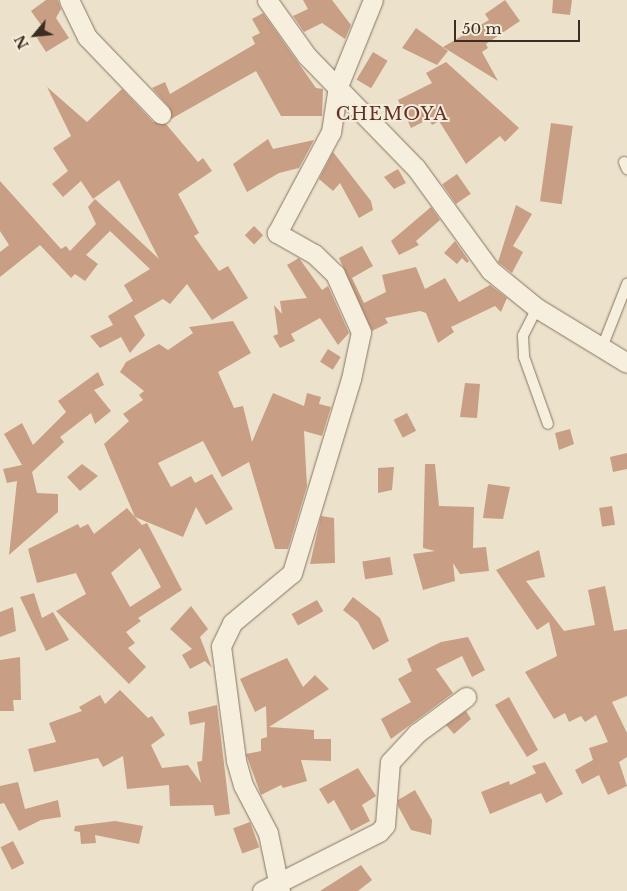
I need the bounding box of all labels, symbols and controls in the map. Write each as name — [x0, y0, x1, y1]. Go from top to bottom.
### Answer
north arrow — [10, 10, 60, 60]
scale bar — [457, 10, 583, 42]
text: 50 m — [462, 19, 502, 38]
text: N — [11, 32, 33, 52]
district label: CHEMOYA — [335, 103, 449, 125]

